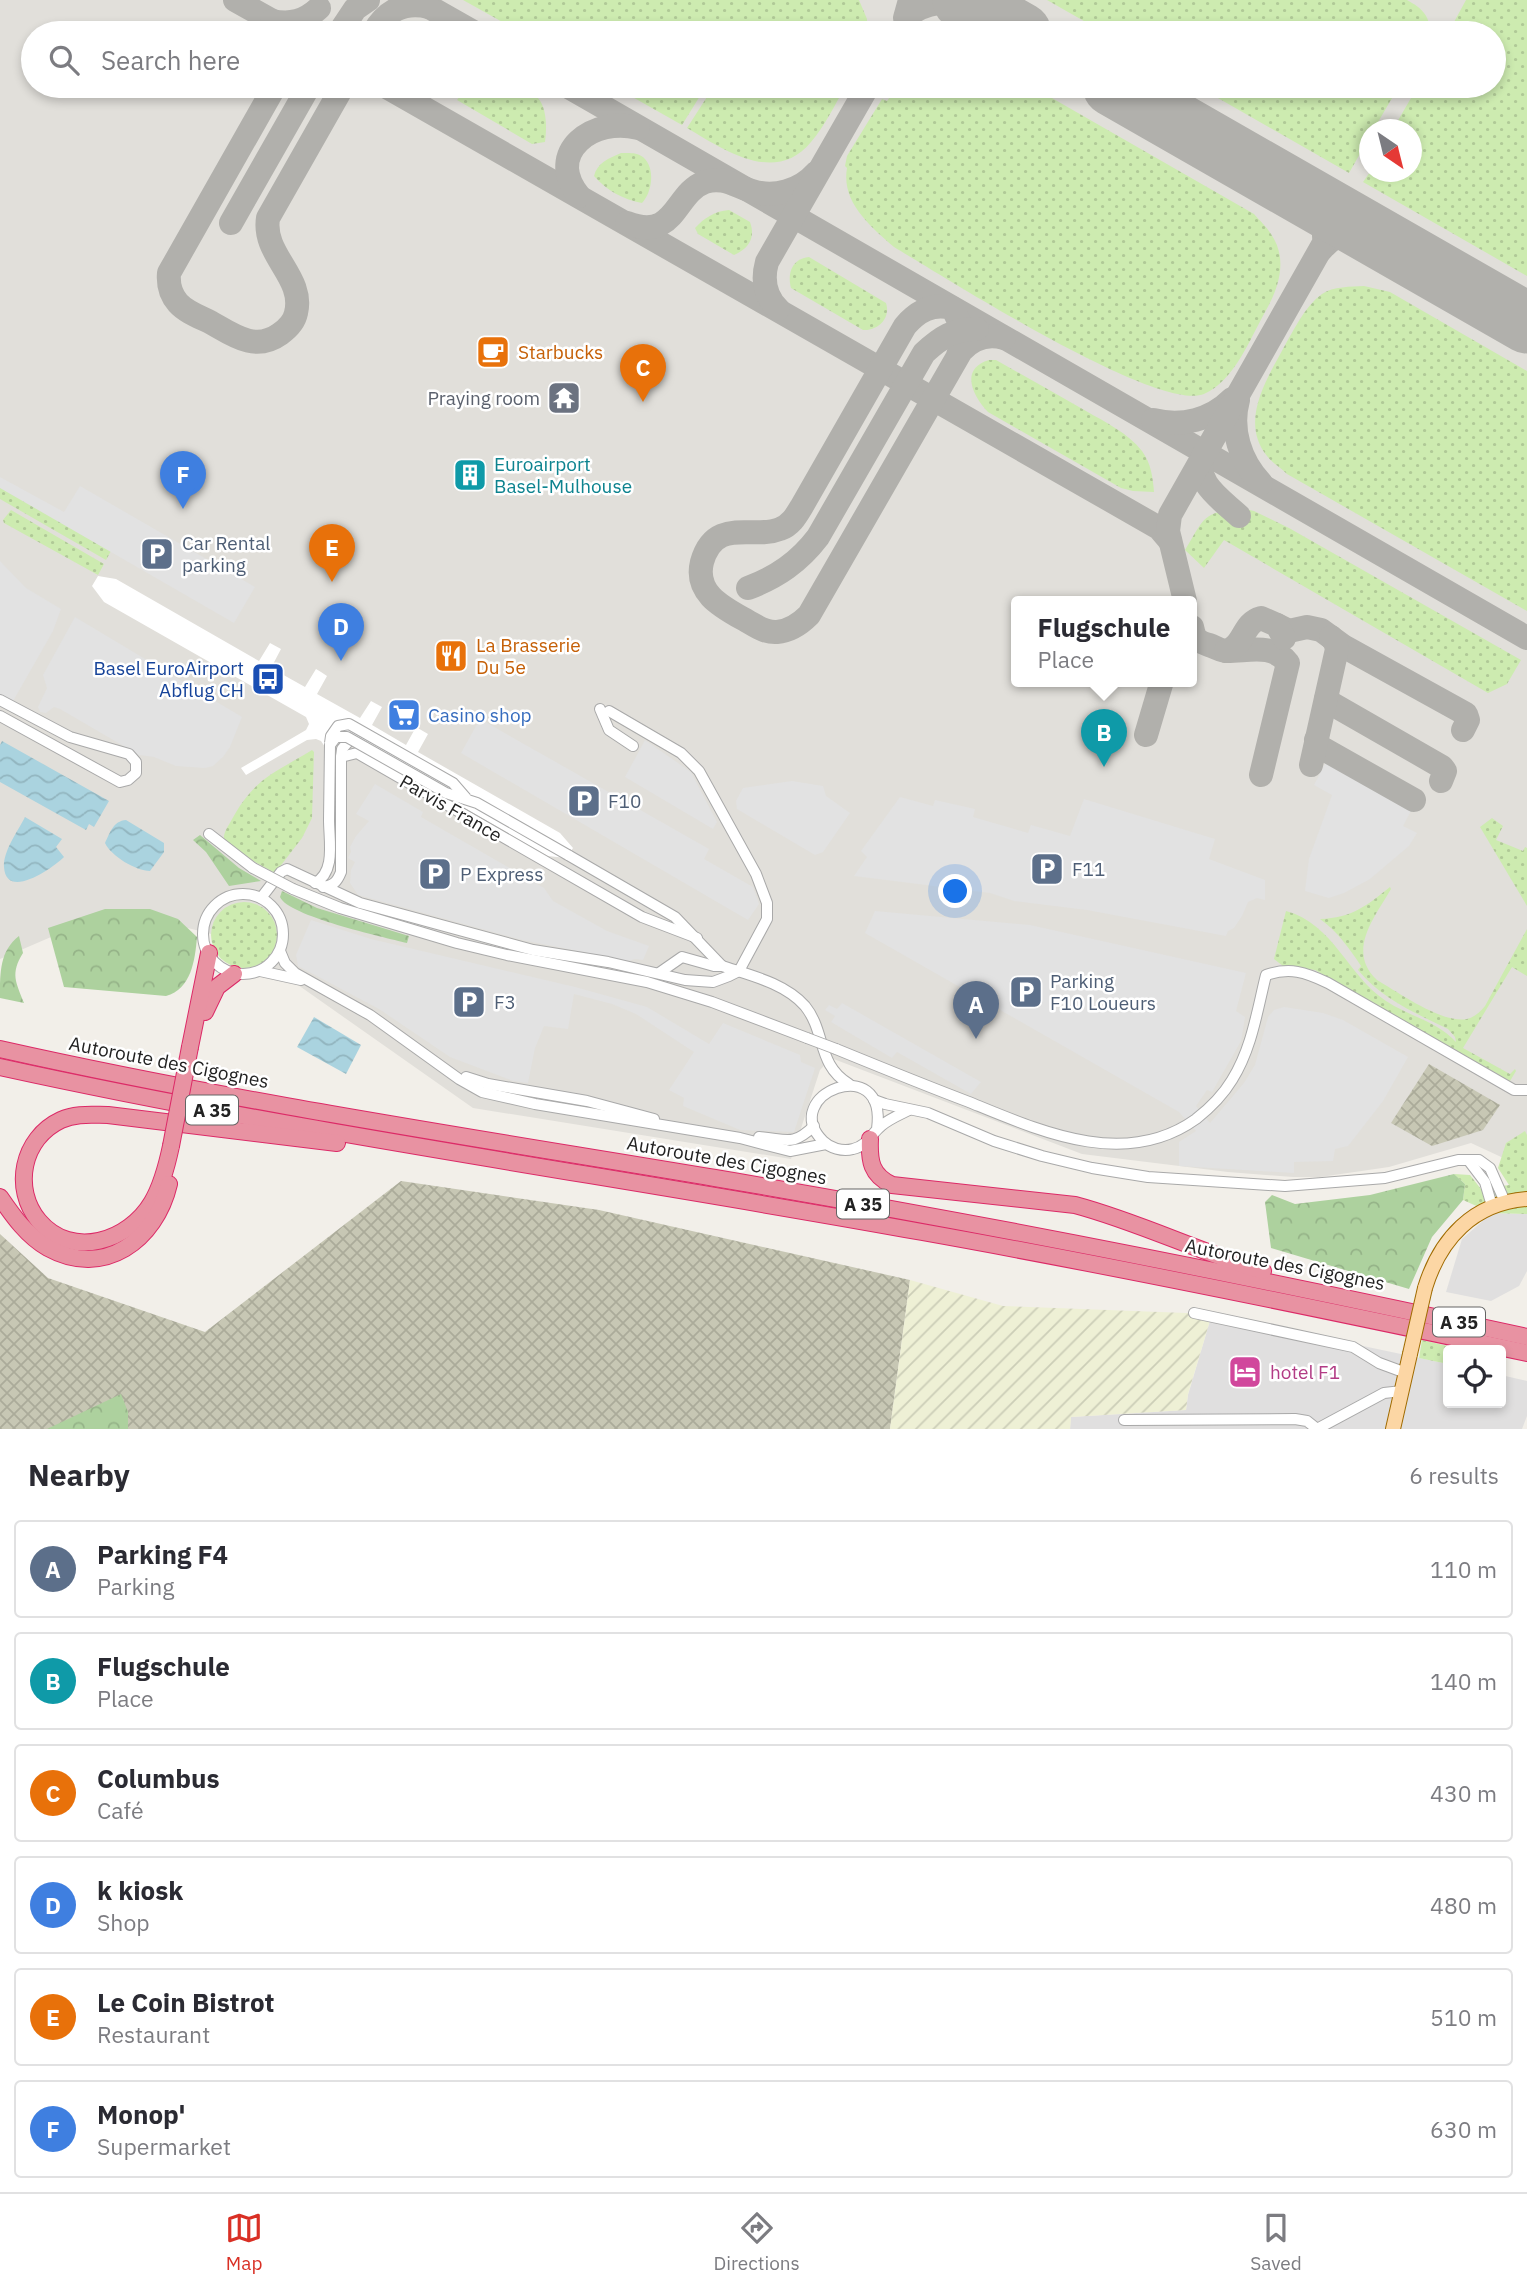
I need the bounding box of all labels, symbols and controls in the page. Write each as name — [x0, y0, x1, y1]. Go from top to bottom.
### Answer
search box — [21, 21, 1506, 98]
icon: search — [45, 41, 83, 79]
text: Search here — [101, 43, 240, 77]
north arrow — [1359, 119, 1422, 182]
cafe icon: Starbucks — [474, 333, 512, 371]
place label: Starbucks — [518, 340, 603, 364]
pin: C — [620, 344, 666, 402]
temple icon: Praying room — [545, 379, 583, 417]
place label: Praying room — [427, 386, 540, 410]
pin: F — [160, 451, 206, 509]
place label: Euroairport Basel-Mulhouse — [494, 452, 632, 498]
building icon: Euroairport Basel-Mulhouse — [451, 456, 489, 494]
pin: E — [309, 524, 355, 582]
place label: Car Rental parking — [182, 531, 270, 577]
parking icon: Car Rental parking — [138, 535, 176, 573]
popup — [1011, 596, 1197, 687]
pin: D — [318, 603, 364, 661]
text: Flugschule — [1038, 610, 1170, 644]
place label: La Brasserie Du 5e — [476, 633, 581, 679]
restaurant icon: La Brasserie Du 5e — [432, 637, 470, 675]
text: Place — [1038, 644, 1094, 674]
place label: Basel EuroAirport Abflug CH — [93, 656, 244, 702]
bus stop icon: Basel EuroAirport Abflug CH — [249, 660, 287, 698]
supermarket icon: Casino shop — [385, 696, 423, 734]
place label: Casino shop — [428, 703, 532, 727]
pin: B — [1081, 709, 1127, 767]
street label: Parvis France — [395, 769, 507, 847]
parking icon: F10 — [565, 782, 603, 820]
place label: F10 — [608, 789, 641, 813]
parking icon: F11 — [1028, 850, 1066, 888]
parking icon: P Express — [416, 855, 454, 893]
place label: F11 — [1072, 857, 1105, 881]
place label: P Express — [460, 862, 543, 886]
your location — [938, 874, 972, 908]
place label: Parking F10 Loueurs — [1050, 969, 1156, 1015]
parking icon: Parking F10 Loueurs — [1007, 973, 1045, 1011]
pin: A — [953, 981, 999, 1039]
parking icon: F3 — [450, 983, 488, 1021]
place label: F3 — [494, 990, 516, 1014]
street label: Autoroute des Cigognes — [67, 1031, 271, 1093]
road number: A 35 — [186, 1096, 238, 1125]
street label: Autoroute des Cigognes — [625, 1131, 829, 1189]
road number: A 35 — [837, 1190, 889, 1218]
street label: Autoroute des Cigognes — [1183, 1233, 1387, 1295]
road number: A 35 — [1433, 1308, 1485, 1336]
map controls — [1443, 1345, 1506, 1408]
button: locate — [1443, 1345, 1506, 1408]
hotel icon: hotel F1 — [1226, 1353, 1264, 1391]
place label: hotel F1 — [1270, 1360, 1340, 1384]
text: Nearby — [28, 1455, 130, 1494]
text: 6 results — [1409, 1460, 1499, 1490]
text: Parking F4 — [97, 1537, 228, 1571]
text: A — [45, 1554, 61, 1584]
text: 110 m — [1430, 1554, 1497, 1584]
text: Parking — [97, 1571, 175, 1601]
text: Flugschule — [97, 1649, 230, 1683]
text: B — [45, 1666, 61, 1696]
text: 140 m — [1430, 1666, 1497, 1696]
text: Place — [97, 1683, 154, 1713]
text: Columbus — [97, 1761, 220, 1795]
text: C — [46, 1778, 60, 1808]
text: 430 m — [1430, 1778, 1497, 1808]
text: Café — [97, 1795, 144, 1825]
text: k kiosk — [97, 1873, 183, 1907]
text: D — [45, 1890, 61, 1920]
text: 480 m — [1430, 1890, 1497, 1920]
text: Shop — [97, 1907, 150, 1937]
text: Le Coin Bistrot — [97, 1985, 274, 2019]
text: E — [46, 2002, 60, 2032]
text: 510 m — [1430, 2002, 1497, 2032]
text: Restaurant — [97, 2019, 210, 2049]
text: Monop' — [97, 2097, 185, 2131]
text: F — [46, 2114, 60, 2144]
text: 630 m — [1430, 2114, 1497, 2144]
text: Supermarket — [97, 2131, 231, 2161]
tab: Map — [225, 2209, 263, 2275]
tab: Directions — [713, 2209, 800, 2275]
tab: Saved — [1250, 2209, 1302, 2275]

